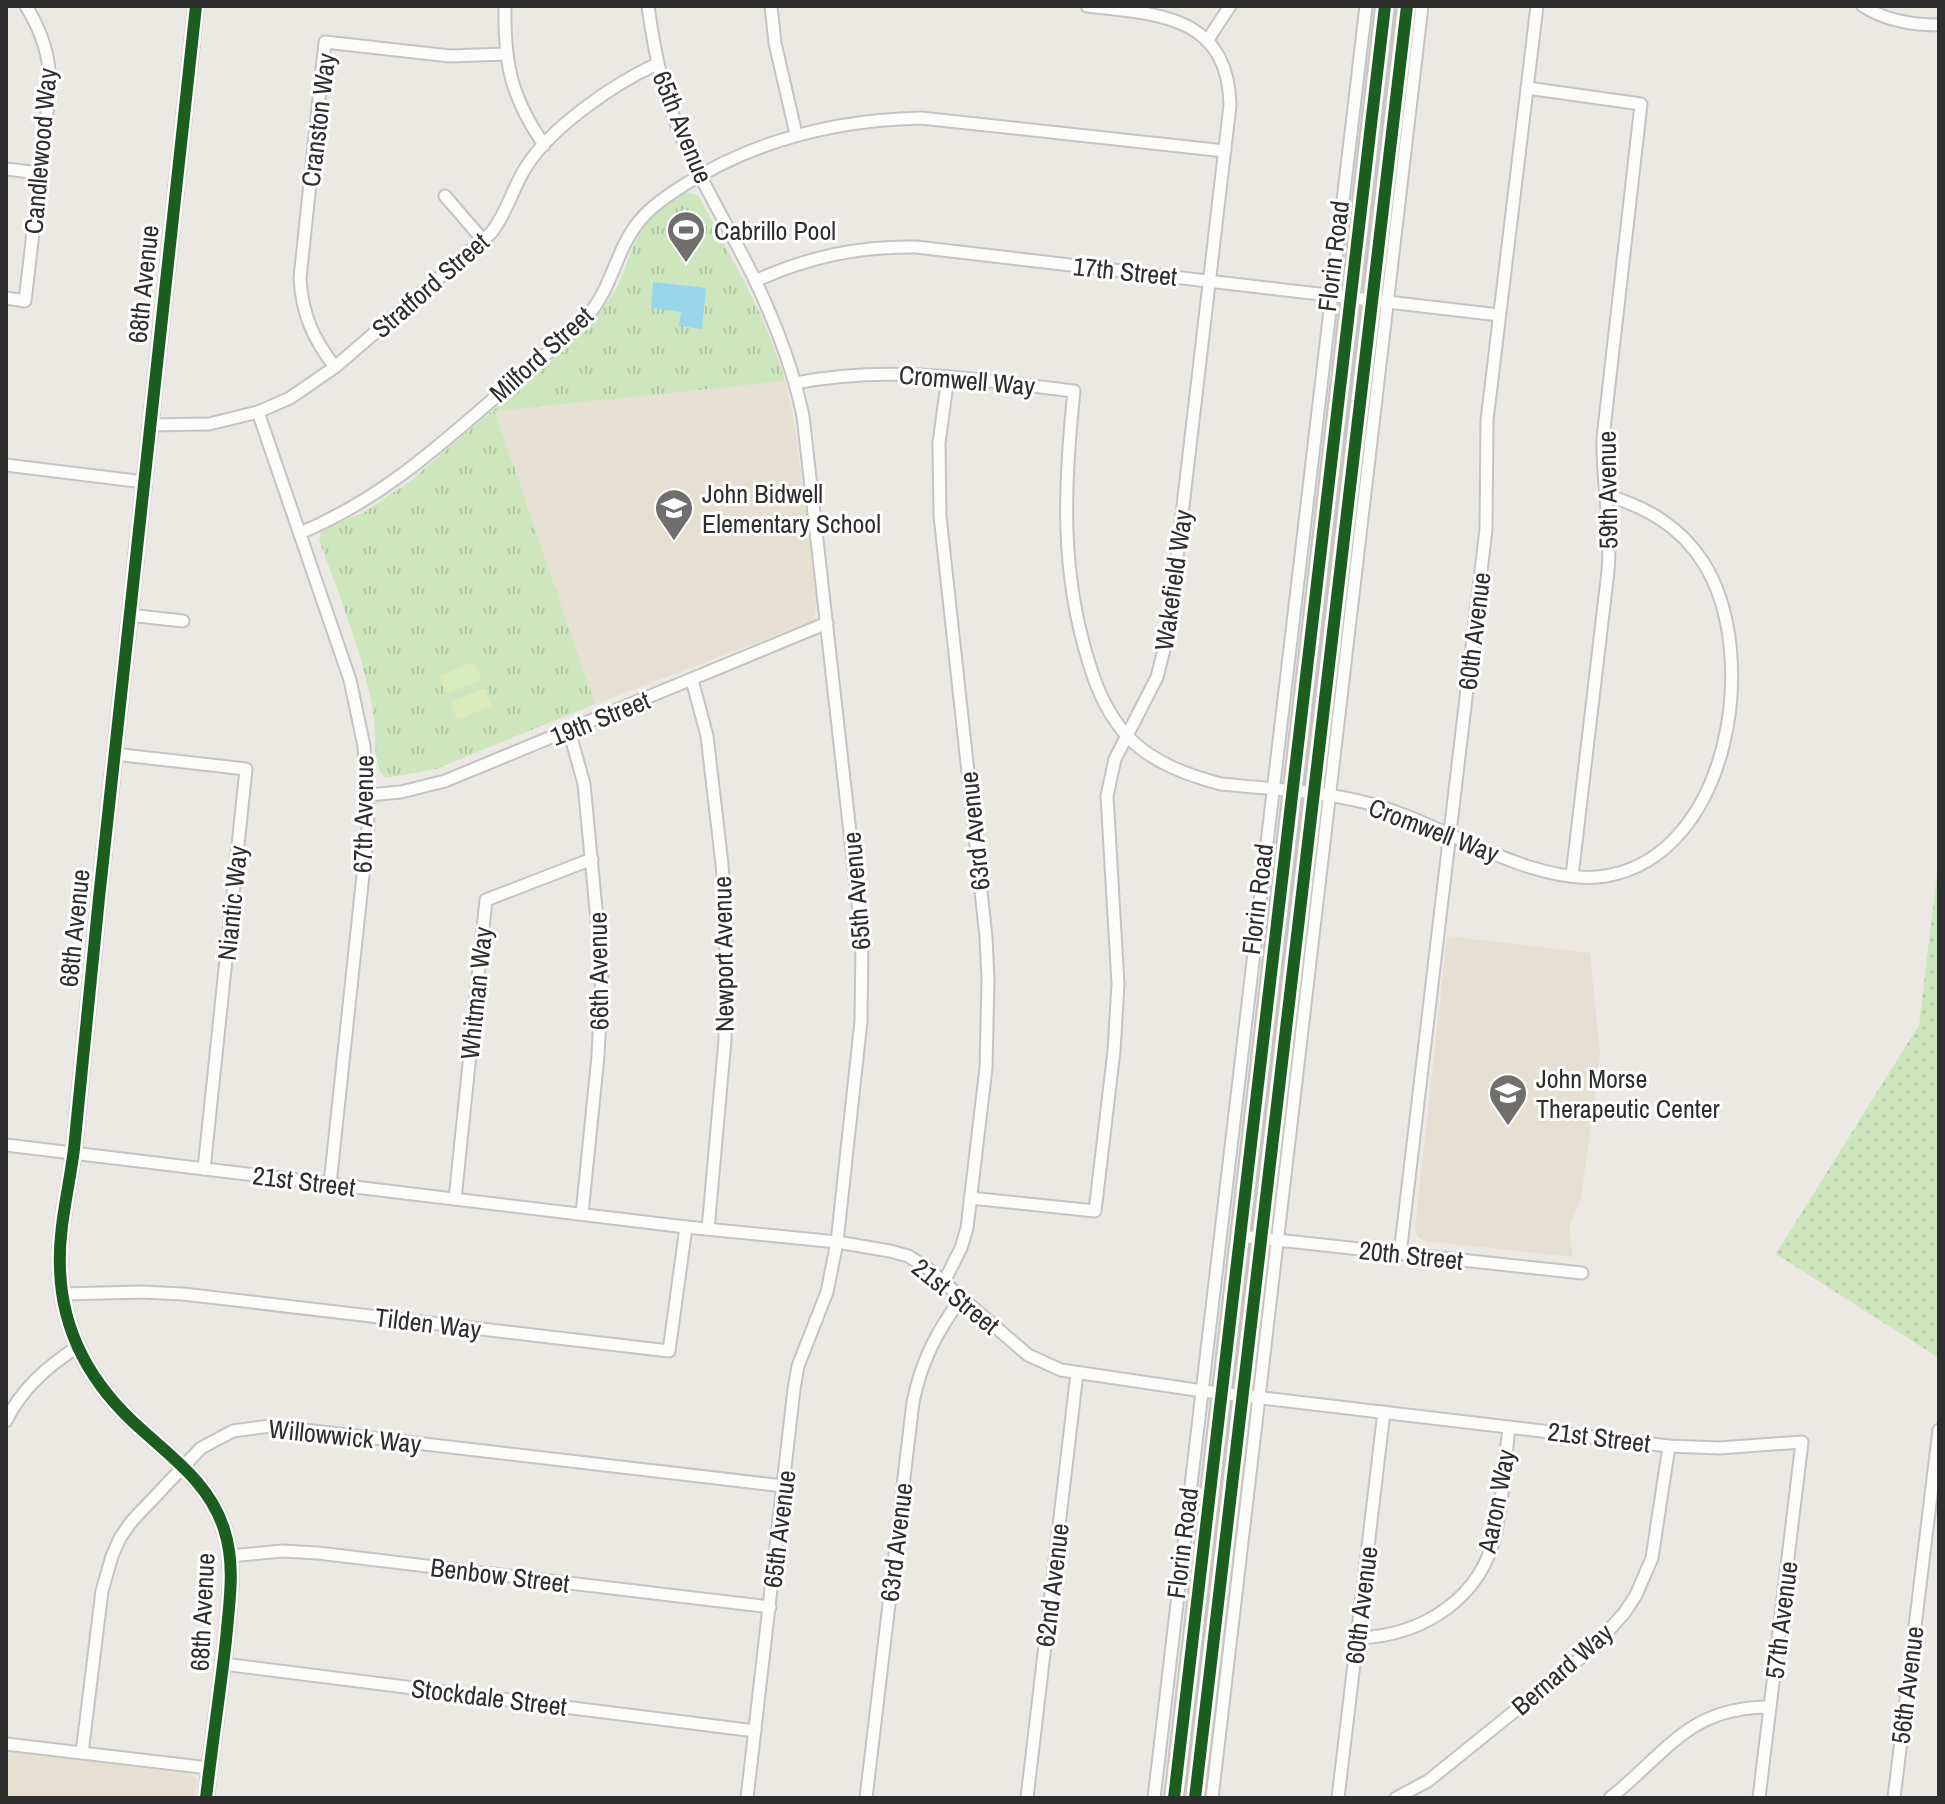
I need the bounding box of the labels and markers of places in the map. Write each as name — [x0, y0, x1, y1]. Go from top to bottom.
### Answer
sports icon: Cabrillo Pool — [665, 209, 707, 264]
place label: Cabrillo Pool — [714, 213, 836, 248]
place label: John Bidwell Elementary School — [702, 476, 881, 541]
school or university icon: John Bidwell Elementary School — [653, 487, 695, 542]
place label: John Morse Therapeutic Center — [1536, 1061, 1720, 1126]
school or university icon: John Morse Therapeutic Center — [1487, 1072, 1529, 1127]

